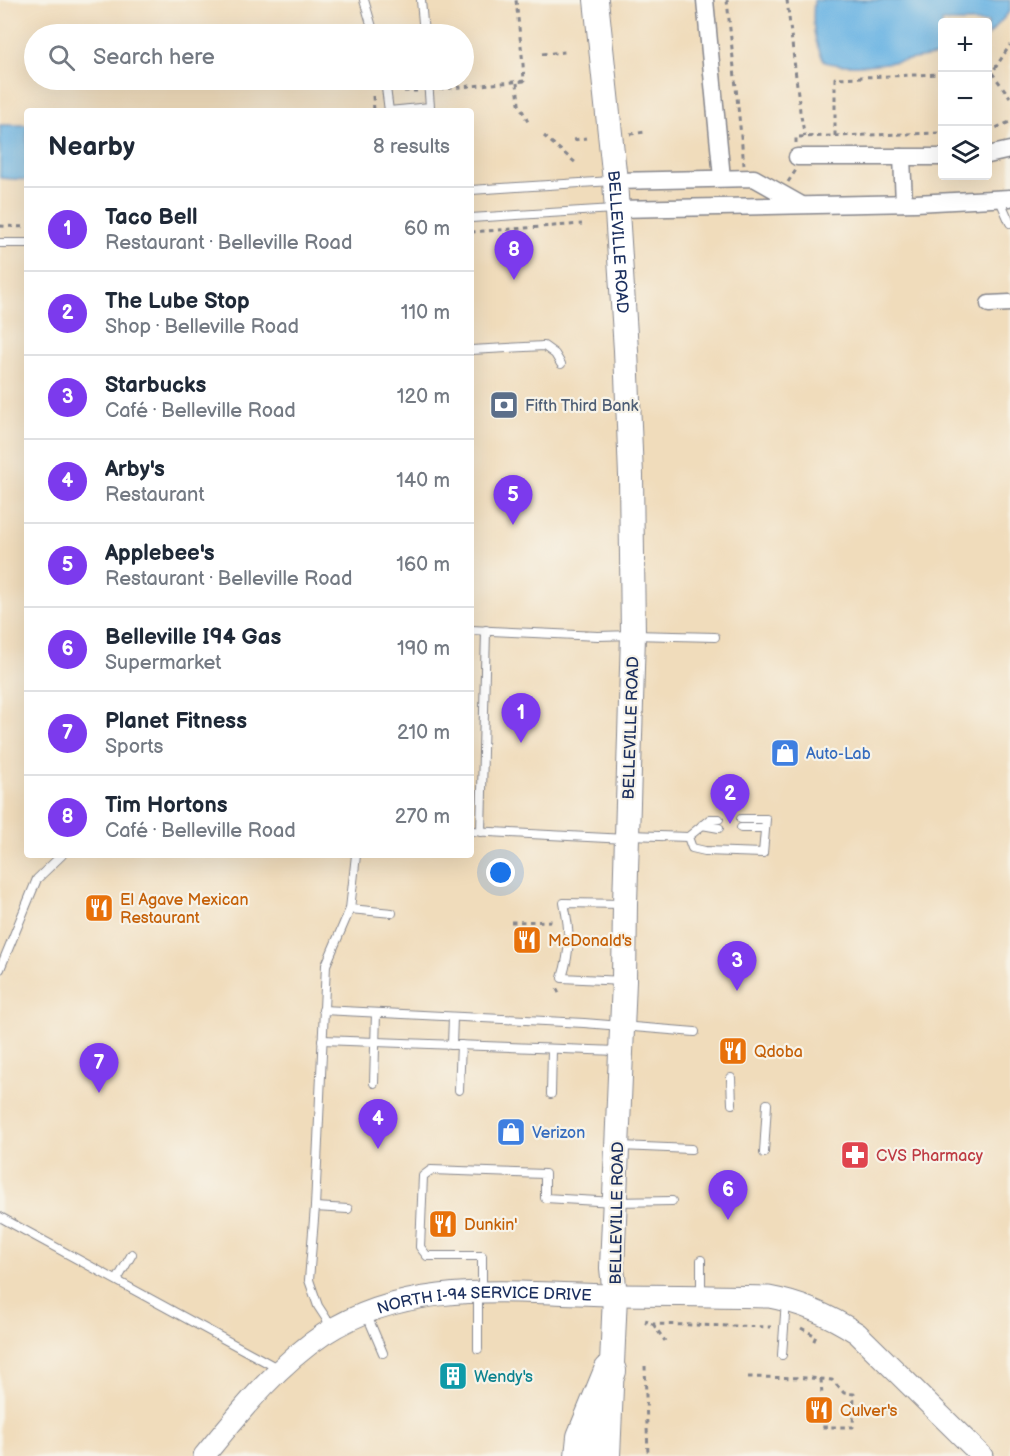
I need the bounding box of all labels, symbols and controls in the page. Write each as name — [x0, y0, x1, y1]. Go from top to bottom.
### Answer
map controls — [938, 18, 992, 180]
button: + — [938, 18, 992, 72]
search box — [24, 24, 474, 90]
icon: search — [45, 41, 78, 74]
text: Search here — [93, 44, 215, 71]
button: − — [938, 72, 992, 126]
button: layers — [938, 126, 992, 180]
text: Nearby — [48, 132, 135, 163]
text: 8 results — [373, 135, 450, 159]
street label: BELLEVILLE ROAD — [603, 170, 632, 314]
text: Taco Bell — [105, 204, 197, 231]
text: 1 — [63, 217, 72, 241]
text: 60 m — [404, 217, 450, 241]
pin: 8 — [494, 230, 534, 280]
text: Restaurant · Belleville Road — [105, 231, 352, 255]
text: The Lube Stop — [105, 288, 250, 315]
text: 2 — [62, 301, 73, 325]
text: 110 m — [401, 301, 450, 325]
text: Shop · Belleville Road — [105, 315, 299, 339]
text: Starbucks — [105, 372, 206, 399]
text: 3 — [62, 385, 73, 409]
text: 120 m — [397, 385, 450, 409]
bank icon: Fifth Third Bank — [488, 389, 520, 421]
place label: Fifth Third Bank — [525, 397, 639, 416]
text: Café · Belleville Road — [105, 399, 296, 423]
text: Arby's — [105, 456, 165, 483]
text: 4 — [62, 469, 73, 493]
text: 140 m — [396, 469, 450, 493]
pin: 5 — [494, 476, 532, 525]
text: Restaurant — [105, 483, 205, 507]
text: Applebee's — [105, 540, 215, 567]
text: 5 — [62, 553, 73, 577]
text: 160 m — [396, 553, 450, 577]
text: Restaurant · Belleville Road — [105, 567, 352, 591]
text: Belleville I94 Gas — [105, 624, 281, 651]
text: 6 — [61, 637, 74, 661]
text: 190 m — [397, 637, 450, 661]
text: Supermarket — [105, 651, 221, 675]
street label: BELLEVILLE ROAD — [620, 656, 643, 800]
pin: 1 — [502, 694, 540, 743]
text: Planet Fitness — [105, 708, 247, 735]
text: 7 — [62, 721, 73, 745]
text: 210 m — [397, 721, 450, 745]
text: Sports — [105, 735, 163, 759]
shop icon: Auto-Lab — [769, 737, 801, 769]
place label: Auto-Lab — [806, 745, 871, 764]
pin: 2 — [710, 774, 750, 824]
text: Tim Hortons — [105, 792, 228, 819]
text: 8 — [61, 805, 74, 829]
text: 270 m — [395, 805, 450, 829]
text: Café · Belleville Road — [105, 819, 296, 843]
your location — [486, 858, 515, 887]
place label: El Agave Mexican Restaurant — [120, 891, 248, 928]
restaurant icon: El Agave Mexican Restaurant — [83, 892, 115, 924]
restaurant icon: McDonald's — [511, 924, 543, 956]
place label: McDonald's — [548, 932, 632, 951]
pin: 3 — [718, 942, 756, 991]
restaurant icon: Qdoba — [717, 1035, 749, 1067]
place label: Qdoba — [754, 1043, 803, 1062]
pin: 7 — [80, 1044, 118, 1093]
pin: 4 — [358, 1100, 398, 1149]
shop icon: Verizon — [495, 1116, 527, 1148]
place label: Verizon — [532, 1124, 585, 1143]
pharmacy icon: CVS Pharmacy — [839, 1139, 871, 1171]
street label: BELLEVILLE ROAD — [607, 1141, 628, 1285]
place label: CVS Pharmacy — [876, 1147, 984, 1166]
pin: 6 — [708, 1170, 748, 1220]
restaurant icon: Dunkin' — [427, 1208, 459, 1240]
place label: Dunkin' — [464, 1216, 517, 1235]
street label: NORTH I-94 SERVICE DRIVE — [375, 1284, 592, 1319]
building icon: Wendy's — [437, 1360, 469, 1392]
place label: Wendy's — [474, 1368, 533, 1387]
restaurant icon: Culver's — [803, 1394, 835, 1426]
place label: Culver's — [840, 1402, 898, 1421]

